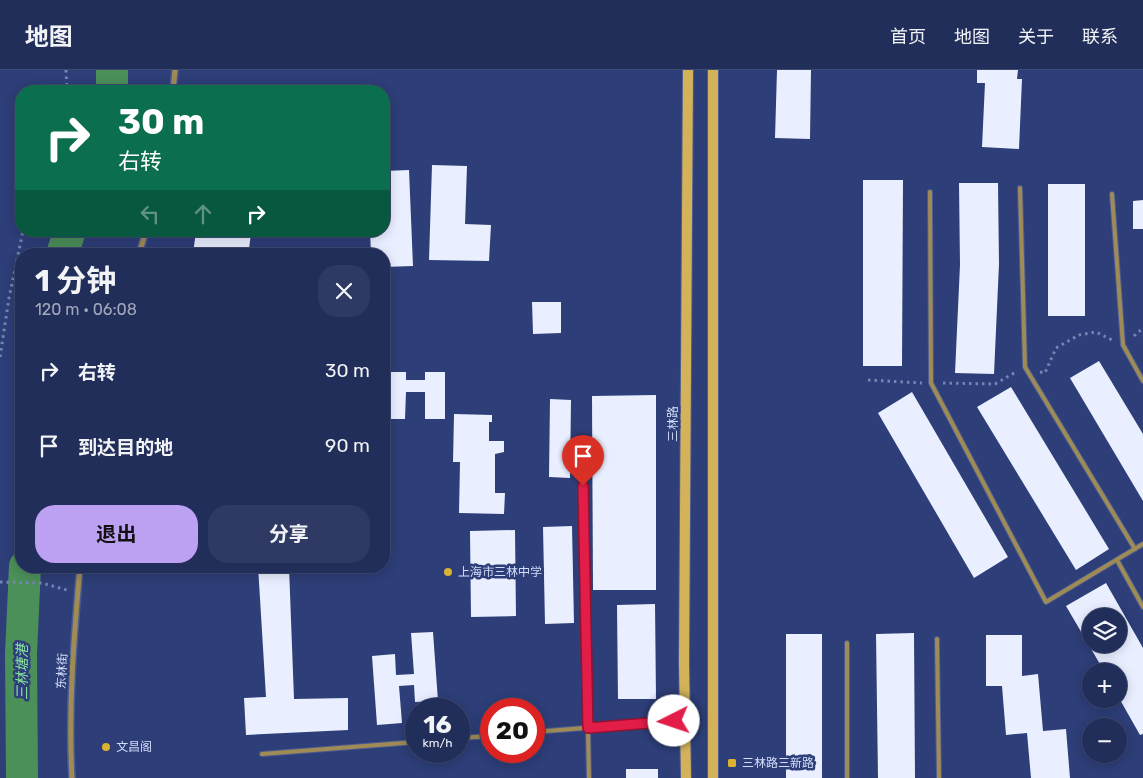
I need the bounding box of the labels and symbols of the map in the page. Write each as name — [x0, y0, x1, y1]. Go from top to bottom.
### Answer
street label: 三林路 — [666, 406, 680, 442]
pin — [562, 435, 604, 486]
place label: 上海市三林中学 — [458, 565, 542, 579]
marker: 上海市三林中学 — [442, 566, 454, 578]
water label: 三林塘港 — [14, 642, 31, 700]
street label: 东林街 — [54, 653, 70, 689]
position arrow — [647, 694, 699, 746]
speed limit sign: 20 — [480, 698, 545, 763]
place label: 文昌阁 — [116, 740, 152, 754]
marker: 文昌阁 — [100, 741, 112, 753]
place label: 三林路三新路 — [742, 756, 814, 770]
marker: 三林路三新路 — [726, 757, 738, 769]

